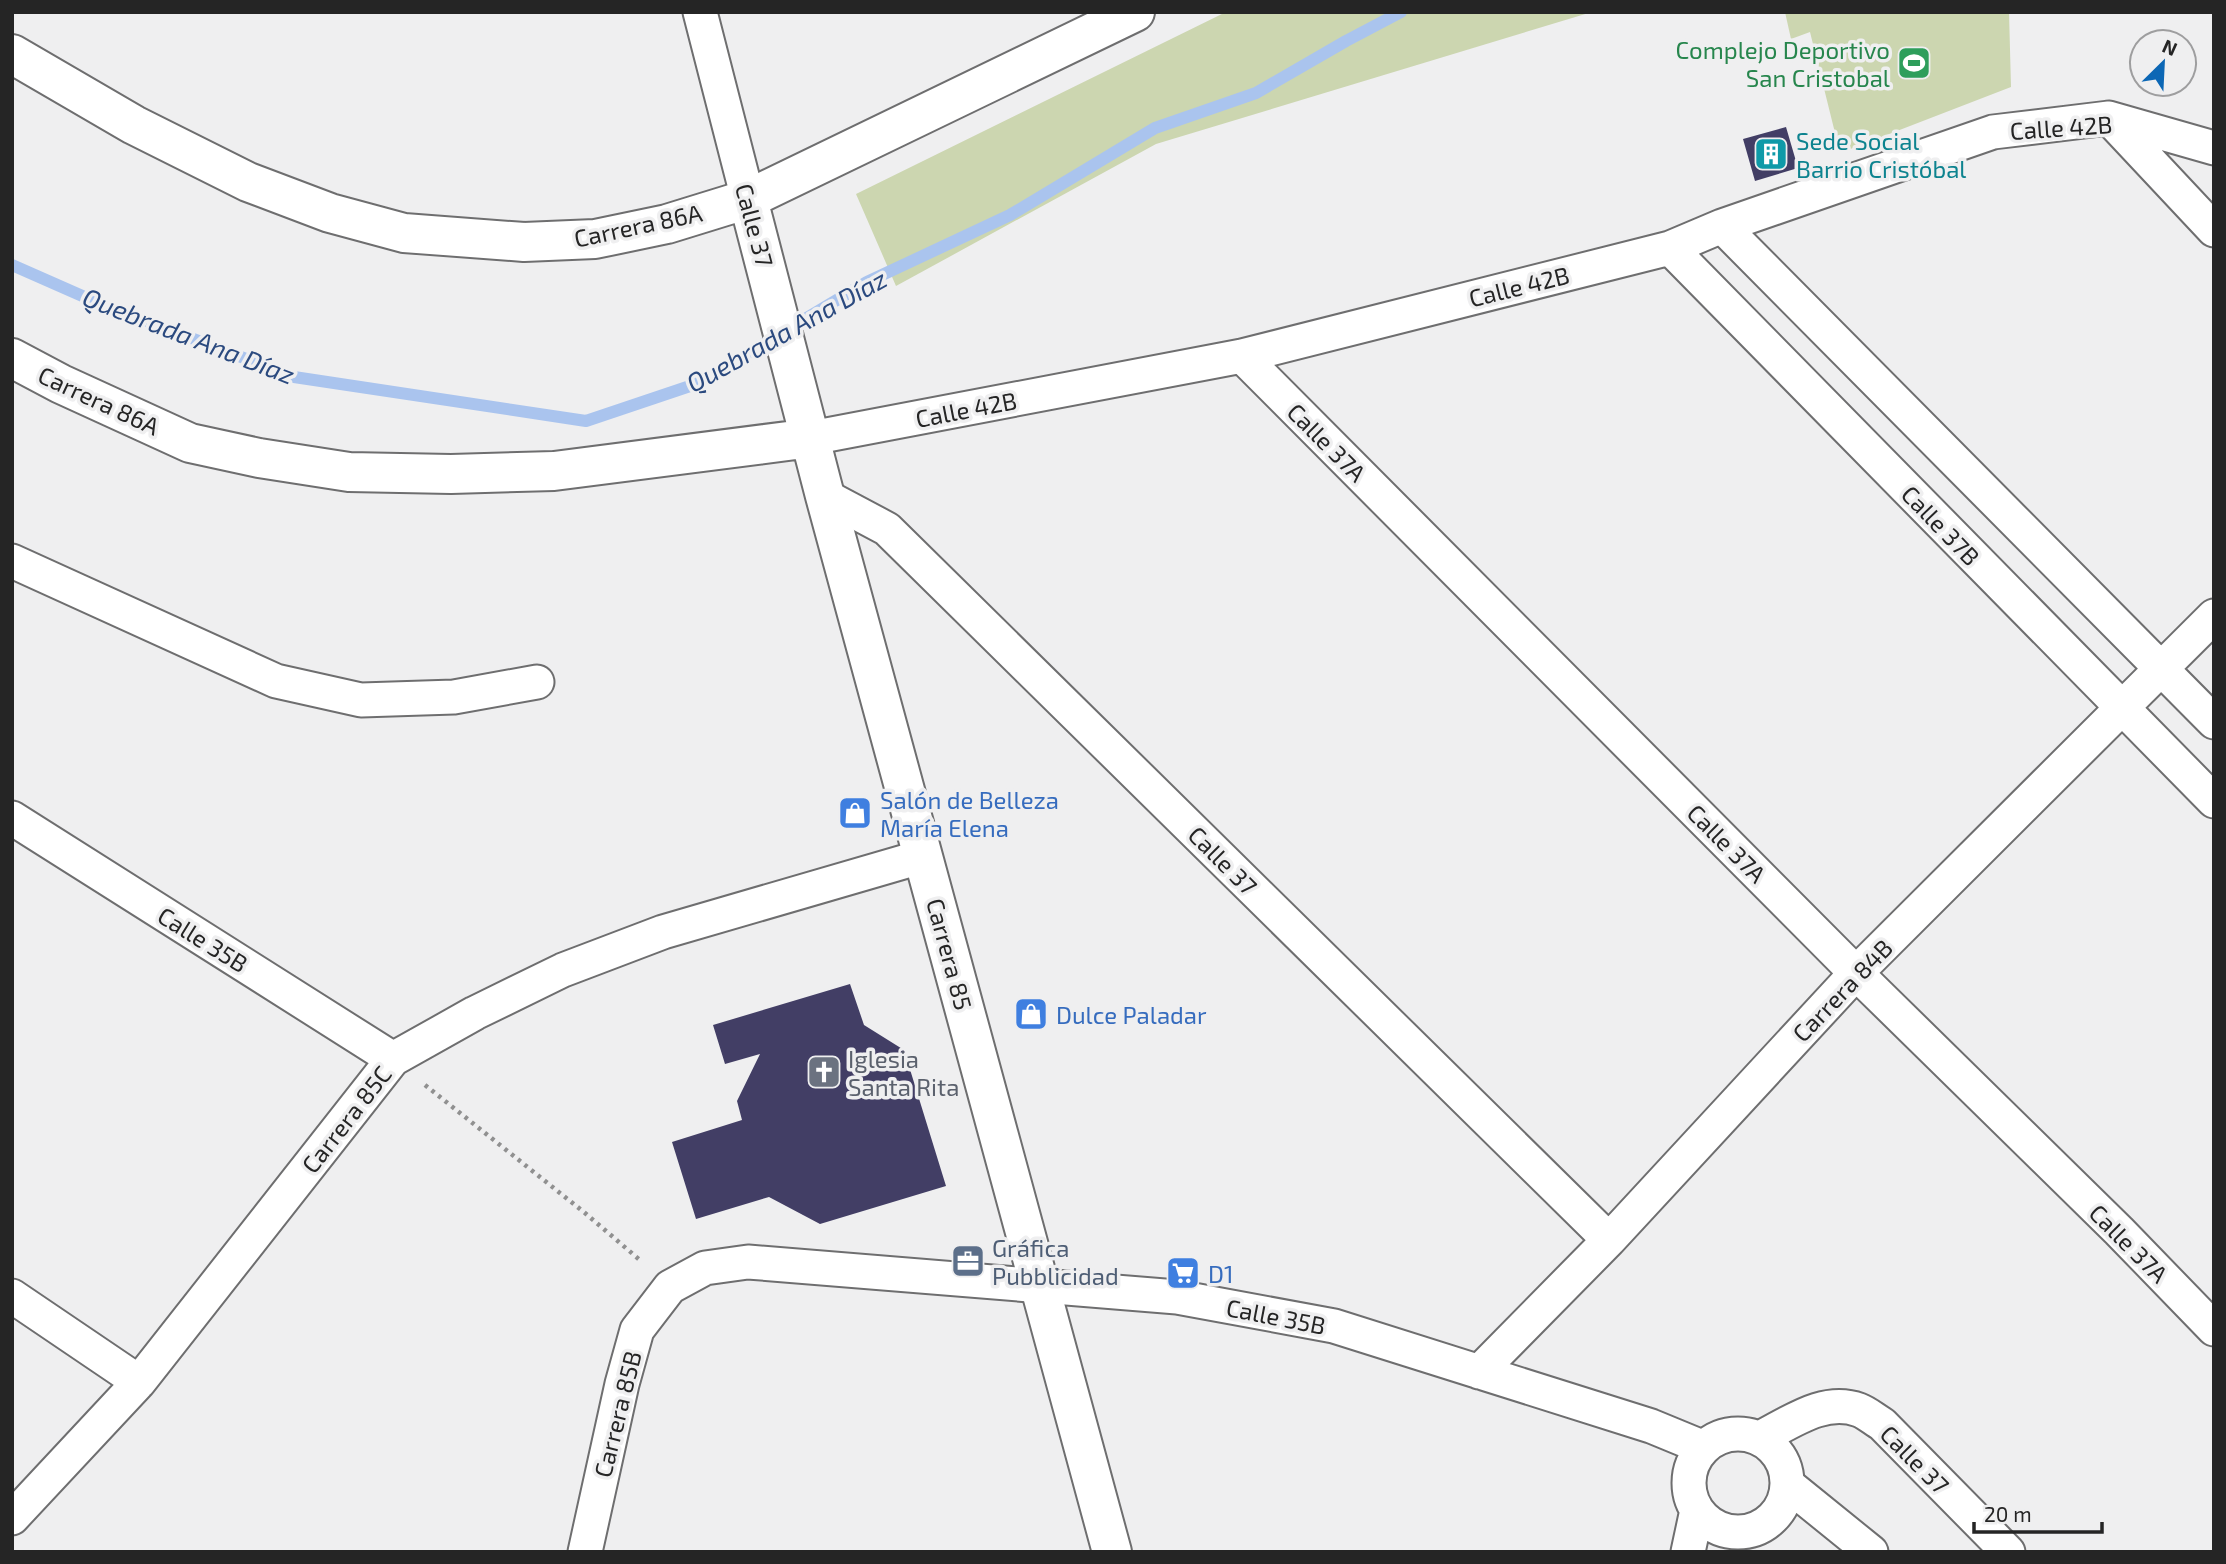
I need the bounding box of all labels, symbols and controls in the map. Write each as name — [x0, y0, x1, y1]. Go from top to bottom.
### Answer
north arrow — [2128, 28, 2198, 98]
text: N — [2159, 34, 2181, 60]
place label: Complejo Deportivo San Cristobal — [1675, 35, 1890, 92]
sports icon: Complejo Deportivo San Cristobal — [1895, 44, 1933, 82]
street label: Calle 42B — [2009, 109, 2113, 145]
place label: Sede Social Barrio Cristóbal — [1796, 126, 1966, 183]
building icon: Sede Social Barrio Cristóbal — [1752, 135, 1790, 173]
street label: Calle 37 — [730, 180, 780, 270]
street label: Carrera 86A — [571, 197, 705, 253]
street label: Calle 42B — [1466, 260, 1572, 312]
water label: Quebrada Ana Díaz — [680, 262, 892, 399]
water label: Quebrada Ana Díaz — [78, 280, 299, 391]
street label: Carrera 86A — [34, 359, 164, 441]
street label: Calle 42B — [913, 385, 1019, 433]
street label: Calle 37A — [1282, 397, 1372, 487]
street label: Calle 37B — [1896, 479, 1986, 571]
place label: Salón de Belleza María Elena — [880, 785, 1059, 842]
shop icon: Salón de Belleza María Elena — [836, 794, 874, 832]
street label: Calle 37A — [1682, 798, 1772, 888]
street label: Calle 37 — [1183, 820, 1263, 900]
street label: Carrera 85 — [921, 895, 979, 1013]
street label: Calle 35B — [153, 900, 253, 978]
street label: Carrera 84B — [1786, 933, 1898, 1047]
shop icon: Dulce Paladar — [1012, 995, 1050, 1033]
place label: Dulce Paladar — [1056, 1000, 1207, 1029]
place label: Iglesia Santa Rita — [848, 1044, 959, 1101]
church icon: Iglesia Santa Rita — [805, 1053, 843, 1091]
street label: Carrera 85C — [295, 1060, 397, 1178]
street label: Calle 37A — [2084, 1198, 2174, 1288]
place label: Gráfica Pubblicidad — [992, 1233, 1119, 1290]
office icon: Gráfica Pubblicidad — [949, 1242, 987, 1280]
supermarket icon: D1 — [1164, 1254, 1202, 1292]
place label: D1 — [1208, 1259, 1234, 1288]
street label: Calle 35B — [1224, 1292, 1328, 1340]
street label: Carrera 85B — [587, 1348, 647, 1480]
street label: Calle 37 — [1875, 1419, 1955, 1499]
scale bar — [1974, 1490, 2102, 1534]
text: 20 m — [1984, 1501, 2032, 1526]

